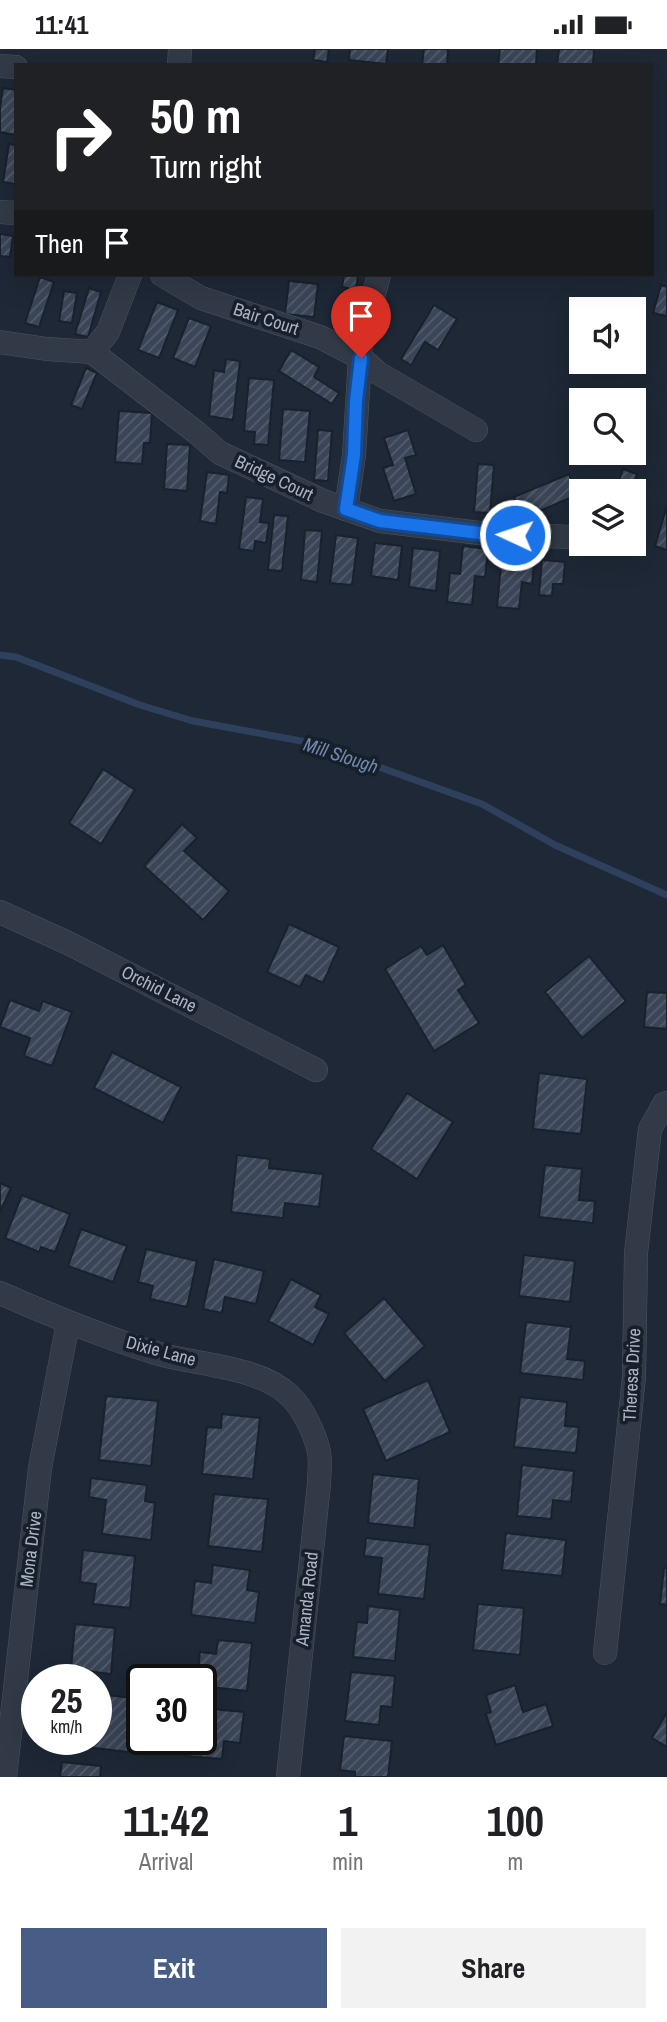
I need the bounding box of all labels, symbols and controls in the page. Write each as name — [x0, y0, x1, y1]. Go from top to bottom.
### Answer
text: 11:41 — [35, 7, 88, 42]
text: 50 m — [150, 82, 242, 148]
icon: right — [35, 91, 126, 182]
text: Turn right — [150, 145, 262, 188]
icon: arrive — [98, 224, 136, 262]
text: Then — [35, 226, 84, 261]
pin — [331, 286, 391, 358]
street label: Bair Court — [230, 296, 302, 341]
icon: arrive — [342, 297, 380, 335]
map controls — [569, 297, 646, 556]
button: sound — [569, 297, 646, 374]
button: search — [569, 388, 646, 465]
street label: Bridge Court — [231, 449, 317, 507]
button: layers — [569, 479, 646, 556]
position arrow — [478, 498, 552, 572]
water label: Mill Slough — [300, 731, 382, 779]
street label: Orchid Lane — [117, 959, 201, 1018]
street label: Theresa Drive — [617, 1328, 646, 1422]
street label: Dixie Lane — [123, 1329, 199, 1372]
street label: Mona Drive — [13, 1510, 48, 1588]
street label: Amanda Road — [289, 1551, 324, 1648]
speed limit sign: 30 — [126, 1664, 217, 1755]
text: 25 — [51, 1677, 82, 1724]
text: km/h — [51, 1714, 83, 1739]
text: 11:42 — [123, 1793, 209, 1849]
text: 1 — [338, 1793, 357, 1849]
text: 100 — [487, 1793, 544, 1849]
text: Arrival — [139, 1846, 193, 1877]
text: min — [332, 1846, 364, 1877]
text: m — [507, 1846, 523, 1877]
button: Exit — [21, 1928, 327, 2008]
button: Share — [341, 1928, 646, 2008]

